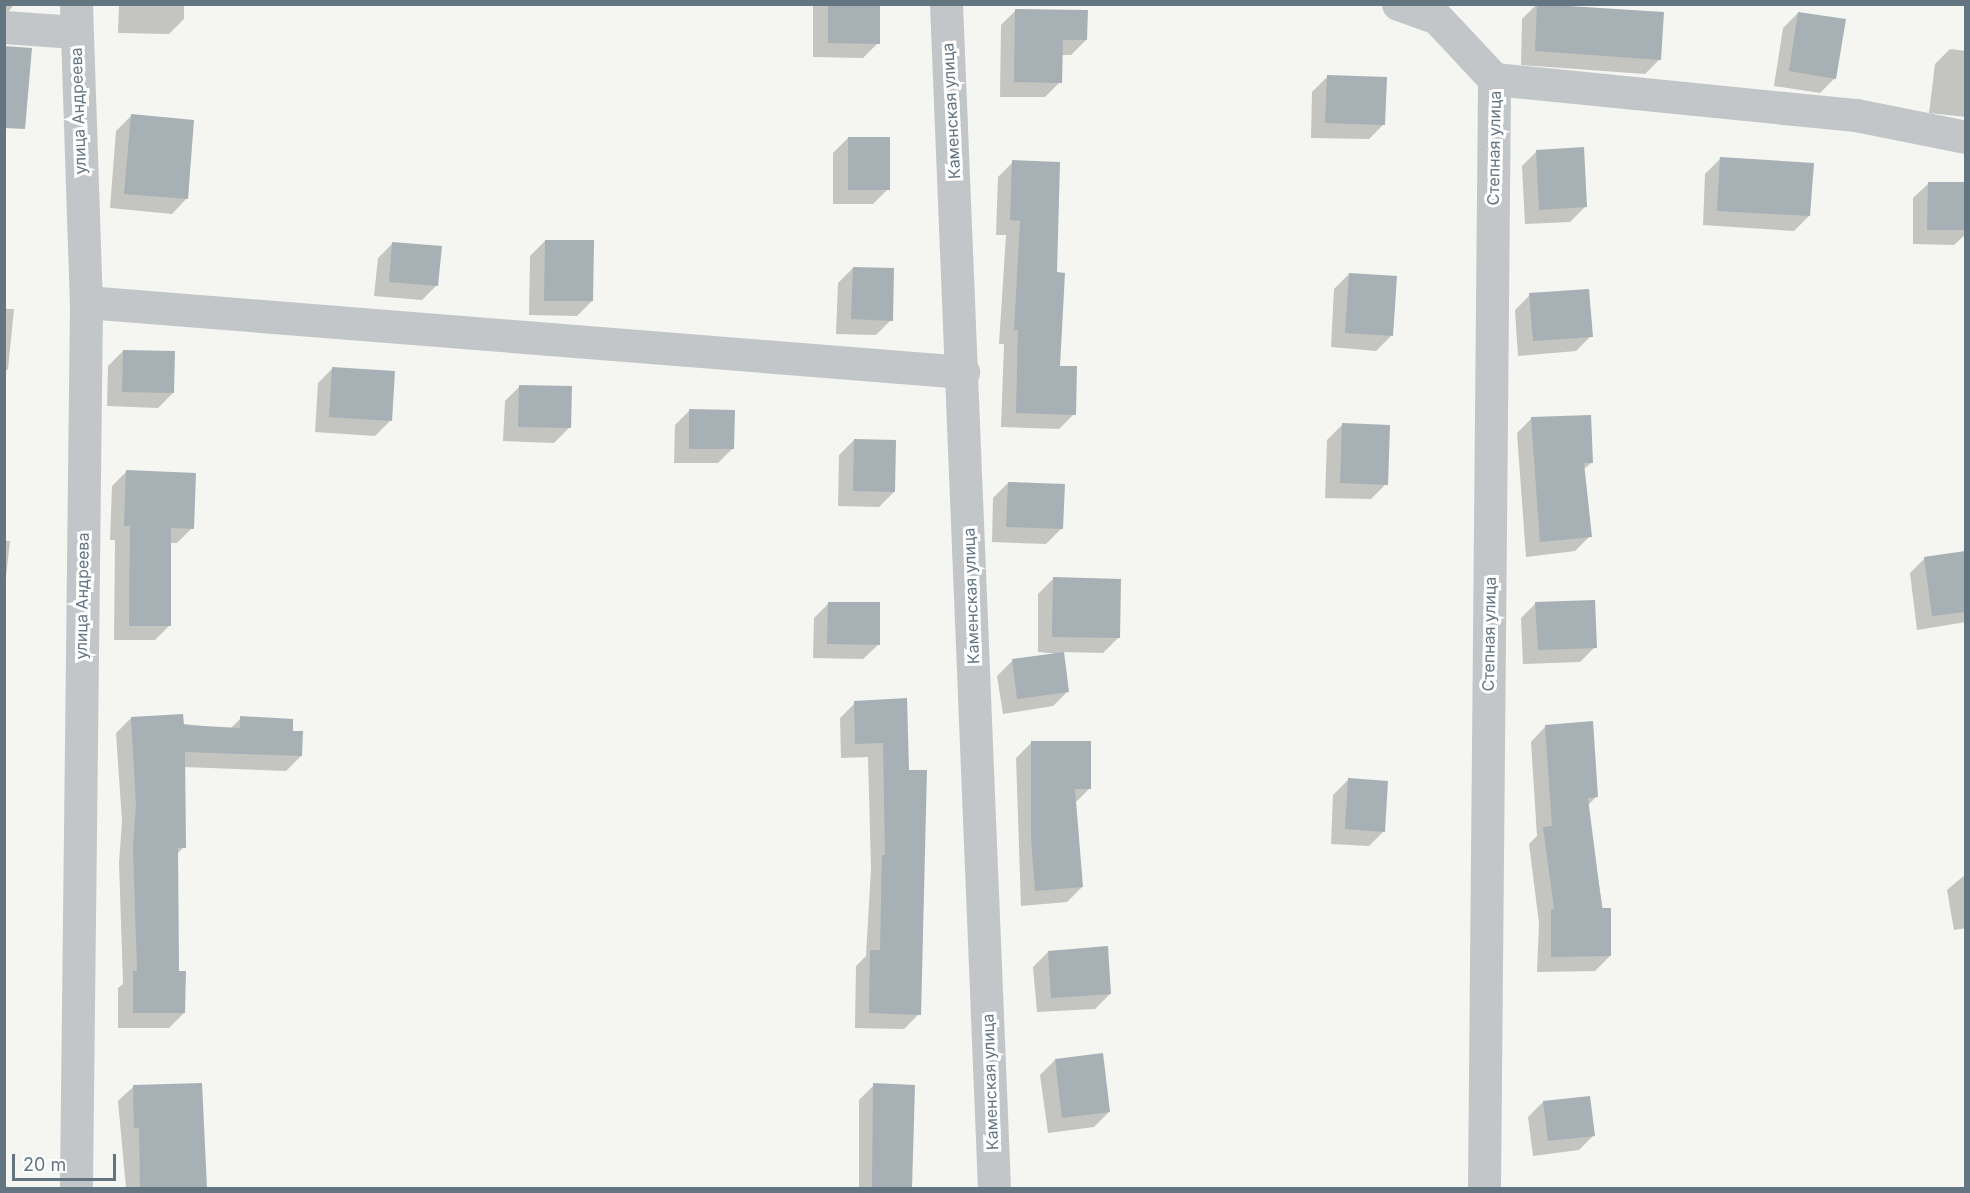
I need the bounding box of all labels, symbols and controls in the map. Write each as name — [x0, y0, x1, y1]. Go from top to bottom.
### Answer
street label: Каменская улица — [938, 42, 964, 180]
street label: улица Андреева — [66, 47, 90, 175]
street label: Степная улица — [1483, 90, 1505, 206]
street label: Каменская улица — [959, 527, 983, 665]
street label: улица Андреева — [71, 532, 93, 660]
street label: Степная улица — [1478, 576, 1500, 692]
street label: Каменская улица — [978, 1013, 1002, 1151]
scale bar — [15, 1142, 118, 1180]
text: 20 m — [23, 1154, 66, 1175]

